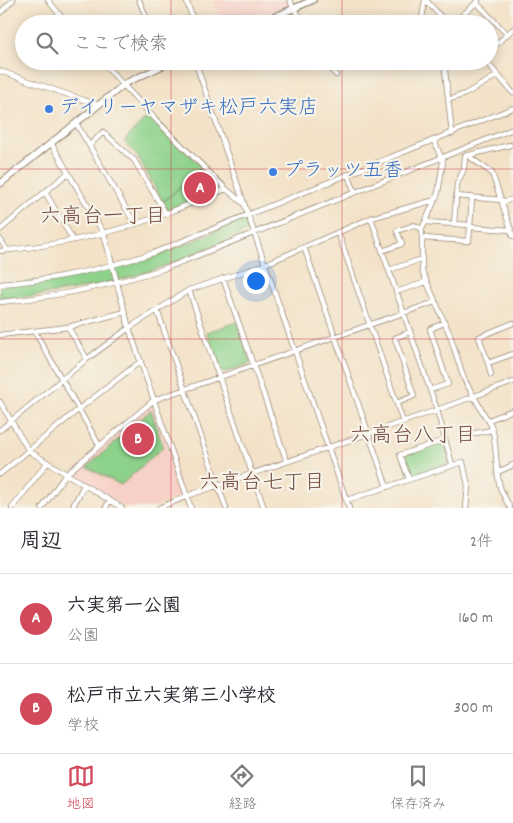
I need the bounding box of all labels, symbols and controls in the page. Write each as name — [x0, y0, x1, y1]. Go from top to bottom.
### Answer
search box — [15, 15, 498, 70]
icon: search — [33, 29, 61, 57]
text: ここで検索 — [73, 32, 168, 59]
place label: デイリーヤマザキ松戸六実店 — [59, 95, 318, 123]
marker: デイリーヤマザキ松戸六実店 — [43, 103, 55, 115]
place label: プラッツ五香 — [283, 158, 403, 186]
marker: プラッツ五香 — [267, 166, 279, 178]
pin: A — [184, 169, 216, 207]
district label: 六高台一丁目 — [40, 203, 166, 233]
your location — [243, 268, 269, 294]
pin: B — [122, 420, 154, 458]
district label: 六高台八丁目 — [350, 422, 476, 452]
district label: 六高台七丁目 — [199, 469, 325, 499]
text: 周辺 — [20, 528, 62, 558]
text: 2件 — [470, 531, 493, 554]
text: 六実第一公園 — [67, 594, 181, 621]
text: A — [32, 607, 40, 630]
text: 160 m — [458, 607, 493, 630]
text: 公園 — [67, 625, 99, 648]
text: 松戸市立六実第三小学校 — [67, 684, 276, 711]
text: B — [32, 697, 40, 720]
text: 300 m — [454, 697, 493, 720]
text: 学校 — [67, 715, 99, 738]
tab: 地図 — [67, 762, 95, 815]
tab: 経路 — [228, 762, 256, 815]
tab: 保存済み — [390, 762, 446, 815]

